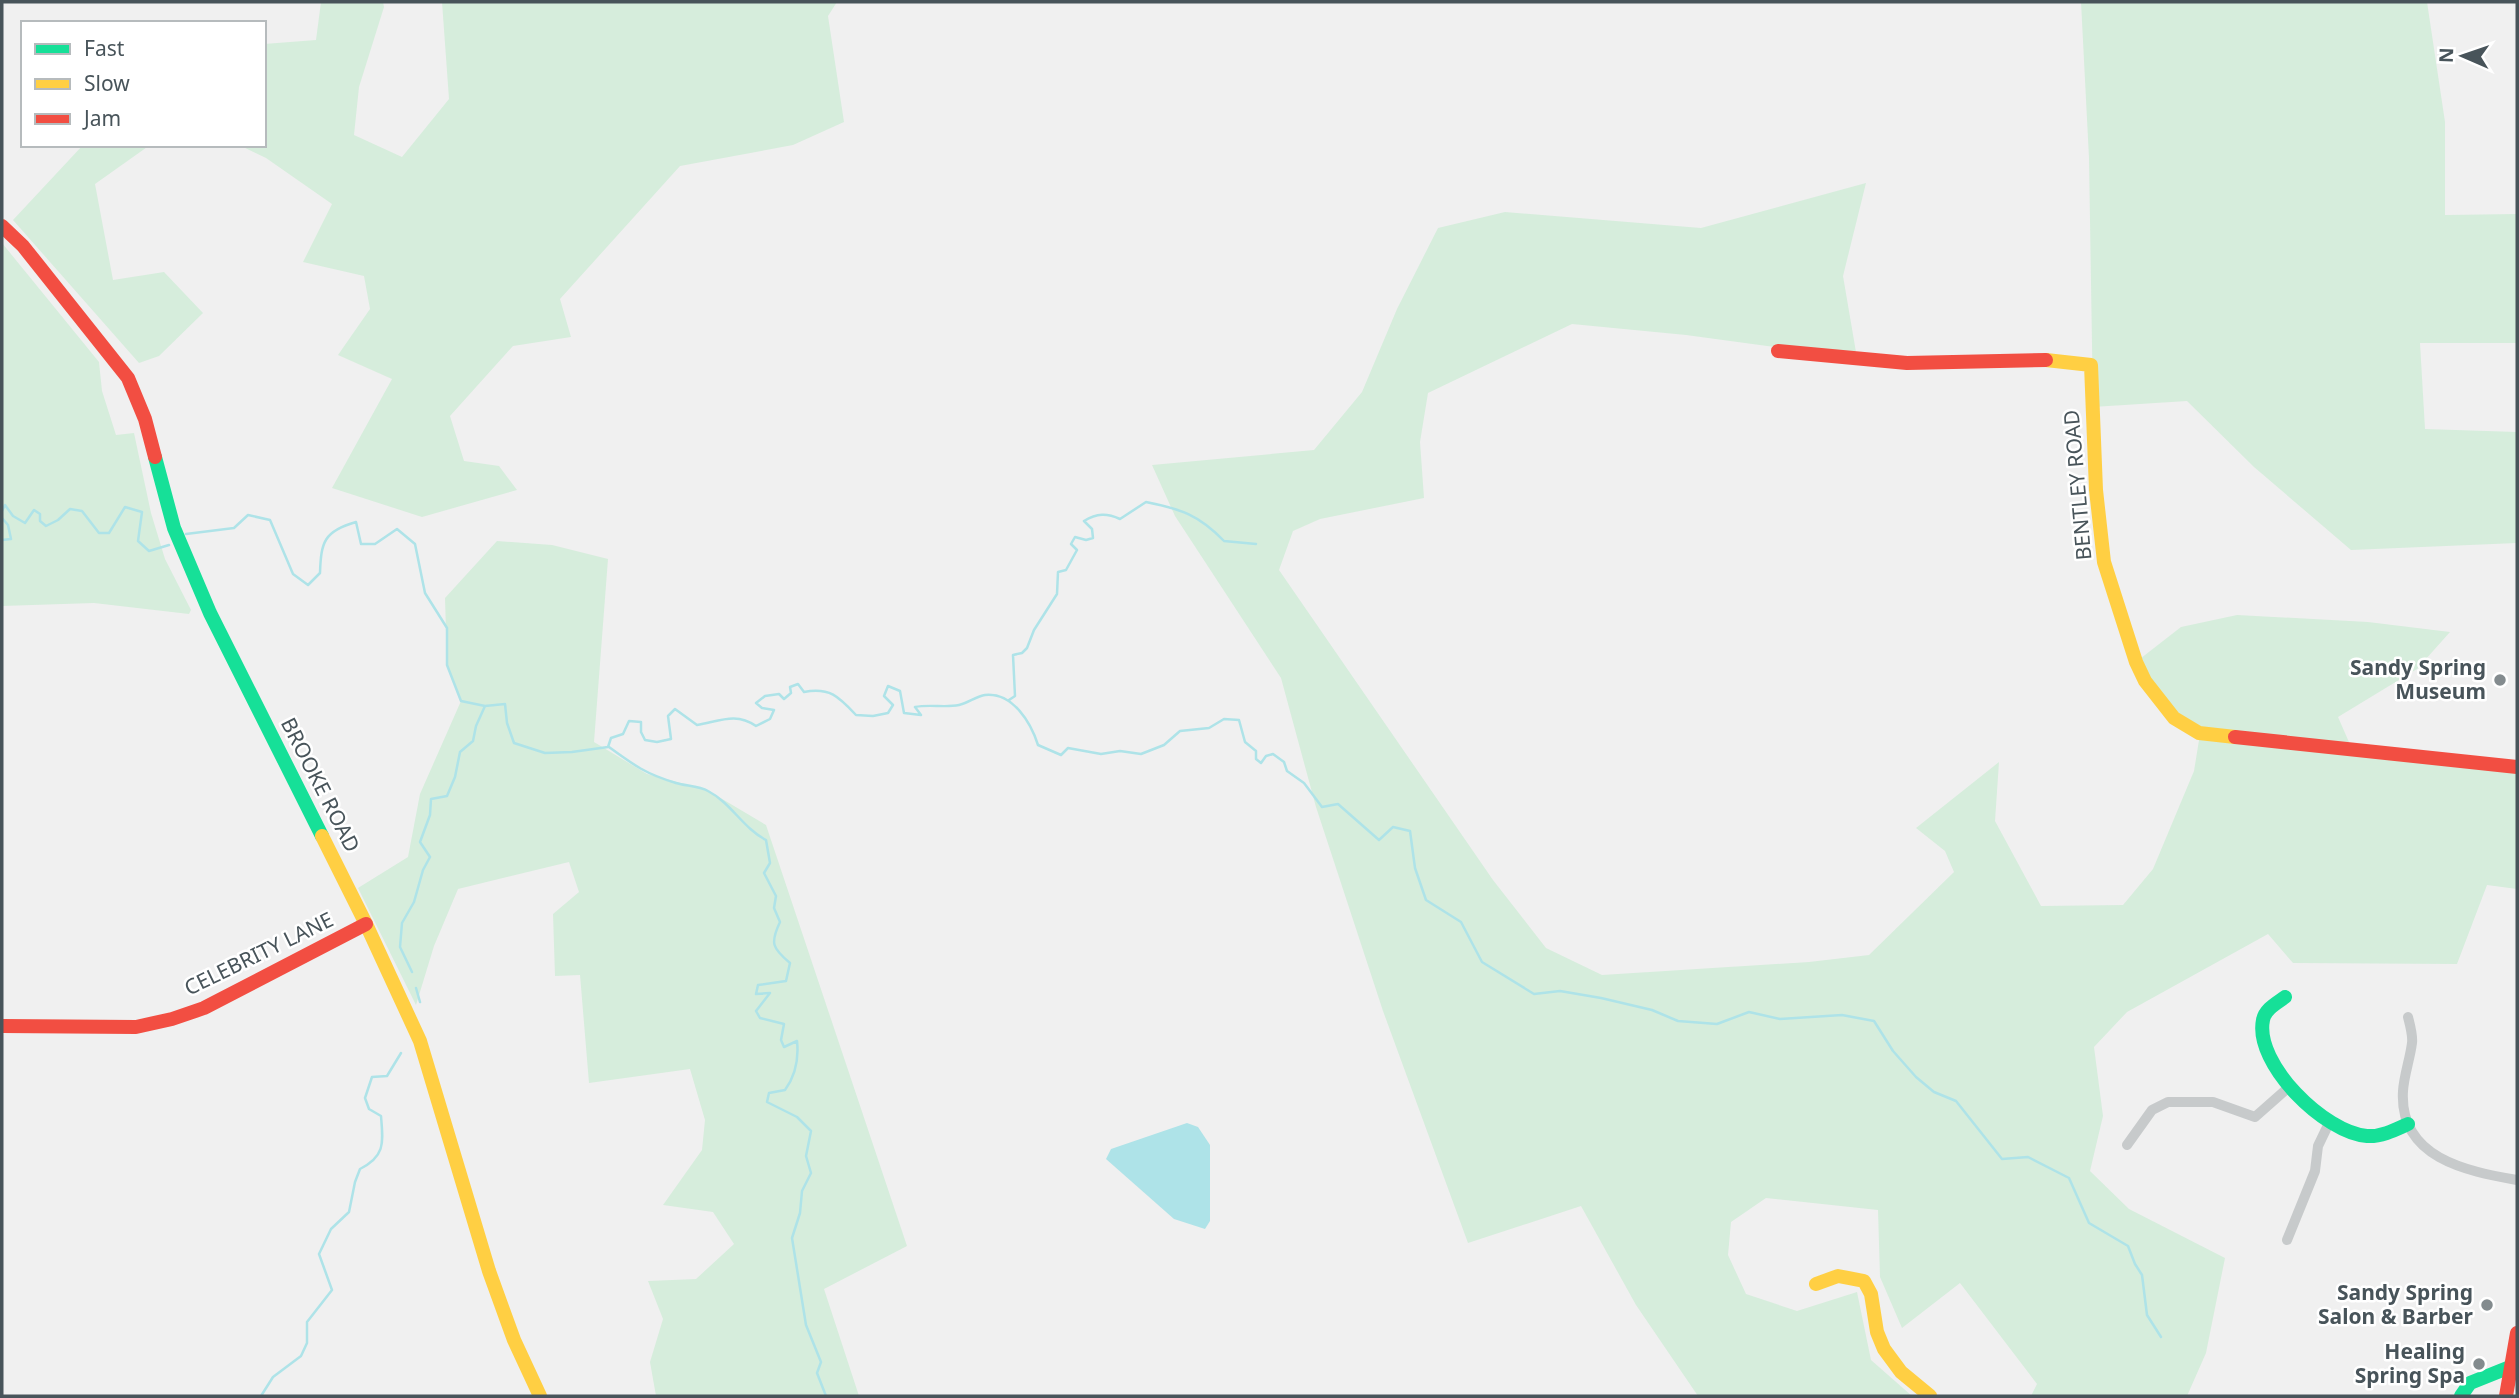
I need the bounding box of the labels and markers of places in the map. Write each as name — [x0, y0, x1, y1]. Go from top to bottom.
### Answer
place label: Sandy Spring Museum — [2350, 653, 2486, 705]
marker: Sandy Spring Museum — [2492, 672, 2508, 688]
place label: Sandy Spring Salon & Barber — [2318, 1278, 2474, 1330]
marker: Sandy Spring Salon & Barber — [2479, 1297, 2495, 1313]
place label: Healing Spring Spa — [2355, 1337, 2465, 1389]
marker: Healing Spring Spa — [2471, 1356, 2487, 1372]

